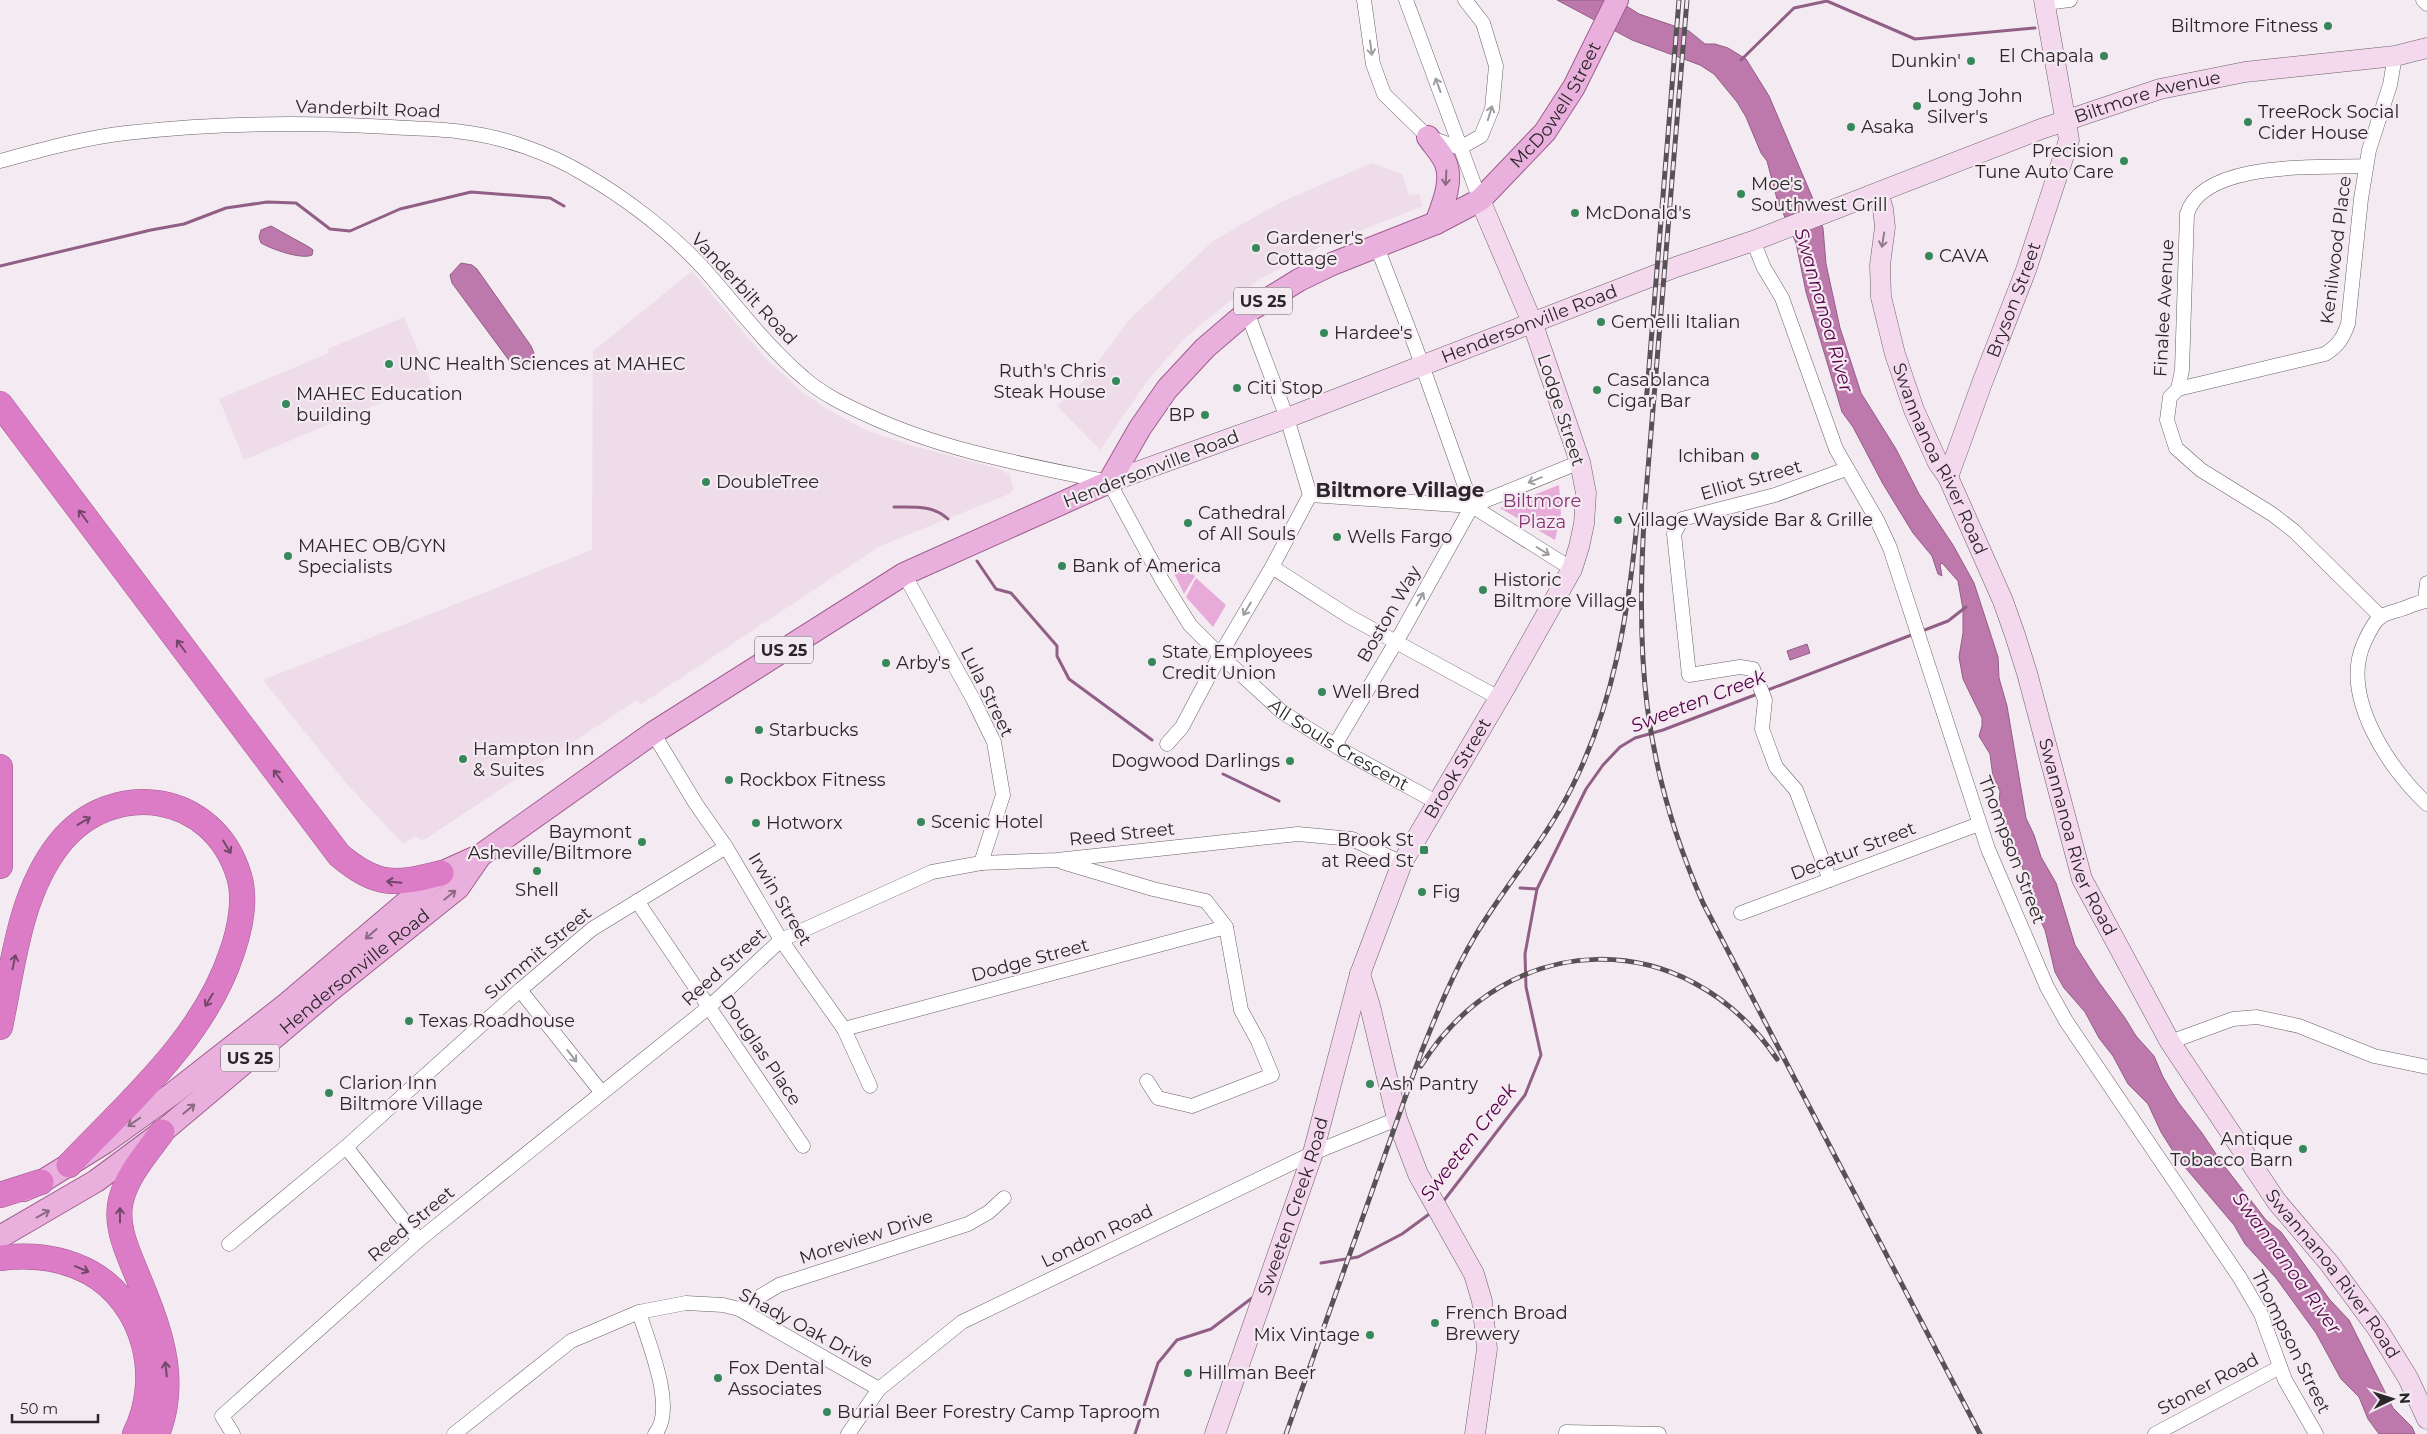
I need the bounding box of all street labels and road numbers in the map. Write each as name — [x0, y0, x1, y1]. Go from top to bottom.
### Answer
street label: McDowell Street — [1505, 38, 1606, 173]
street label: Biltmore Avenue — [2071, 66, 2223, 128]
street label: Vanderbilt Road — [295, 95, 441, 123]
street label: Kenilwood Place — [2316, 174, 2356, 325]
street label: Vanderbilt Road — [686, 228, 802, 350]
street label: Finalee Avenue — [2149, 238, 2179, 378]
street label: Bryson Street — [1982, 239, 2045, 361]
street label: Hendersonville Road — [1438, 280, 1620, 368]
road number: US 25 — [1234, 288, 1292, 314]
street label: Lodge Street — [1533, 351, 1589, 469]
street label: Swannanoa River Road — [1888, 360, 1992, 558]
street label: Hendersonville Road — [1060, 425, 1242, 513]
street label: Elliot Street — [1698, 455, 1804, 505]
street label: Boston Way — [1353, 562, 1426, 666]
road number: US 25 — [755, 636, 813, 664]
street label: Lula Street — [956, 644, 1018, 740]
street label: All Souls Crescent — [1264, 694, 1412, 796]
street label: Brook Street — [1419, 714, 1496, 823]
street label: Swannanoa River Road — [2034, 736, 2122, 939]
street label: Thompson Street — [1974, 773, 2050, 927]
street label: Decatur Street — [1787, 817, 1919, 885]
street label: Reed Street — [1068, 818, 1176, 850]
street label: Irwin Street — [744, 848, 816, 950]
street label: Summit Street — [480, 902, 596, 1004]
street label: Hendersonville Road — [275, 904, 434, 1039]
street label: Reed Street — [677, 923, 771, 1011]
street label: Dodge Street — [969, 934, 1091, 986]
street label: Douglas Place — [716, 990, 806, 1110]
road number: US 25 — [221, 1044, 279, 1072]
street label: Sweeten Creek Road — [1253, 1114, 1333, 1298]
street label: Reed Street — [363, 1181, 459, 1267]
street label: Swannanoa River Road — [2261, 1185, 2404, 1363]
street label: London Road — [1038, 1200, 1156, 1272]
street label: Moreview Drive — [796, 1205, 936, 1269]
street label: Thompson Street — [2247, 1267, 2335, 1417]
street label: Shady Oak Drive — [735, 1283, 877, 1373]
street label: Stoner Road — [2154, 1348, 2262, 1420]

